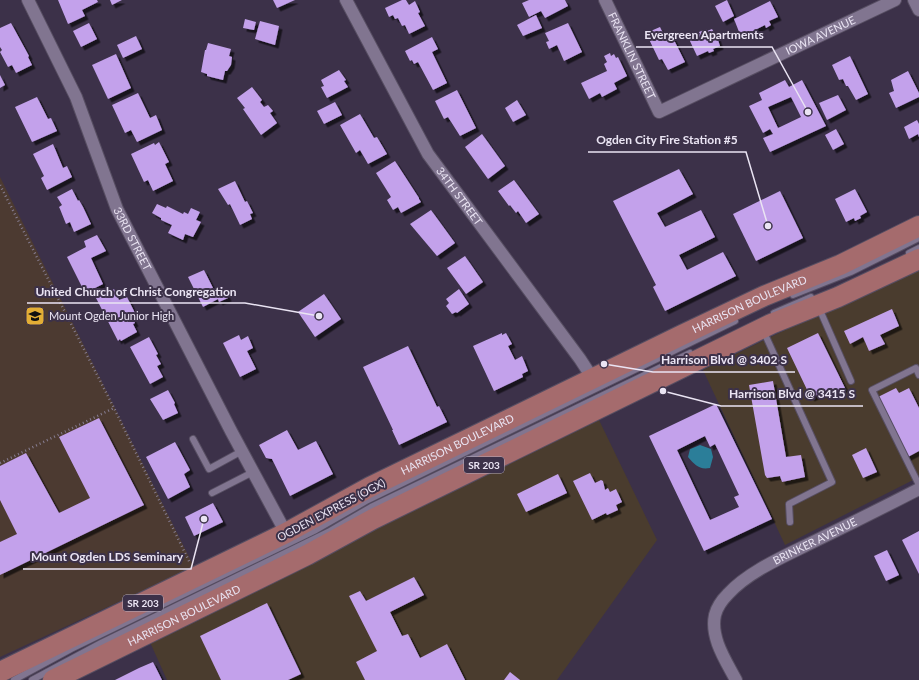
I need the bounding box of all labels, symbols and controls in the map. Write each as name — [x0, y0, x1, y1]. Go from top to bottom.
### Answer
street label: FRANKLIN STREET — [606, 10, 659, 102]
street label: IOWA AVENUE — [783, 13, 857, 57]
callout: Evergreen Apartments — [636, 23, 772, 47]
text: Evergreen Apartments — [644, 27, 764, 42]
callout: Ogden City Fire Station #5 — [588, 128, 746, 152]
text: Ogden City Fire Station #5 — [596, 132, 738, 147]
street label: 34TH STREET — [434, 164, 486, 228]
street label: 33RD STREET — [111, 205, 155, 273]
street label: HARRISON BOULEVARD — [690, 272, 808, 335]
callout: United Church of Christ Congregation — [27, 279, 245, 303]
text: United Church of Christ Congregation — [35, 284, 237, 299]
school or university icon: Mount Ogden Junior High — [24, 305, 46, 327]
place label: Mount Ogden Junior High — [49, 309, 174, 322]
callout: Harrison Blvd @ 3402 S — [653, 348, 795, 372]
text: Harrison Blvd @ 3402 S — [661, 352, 787, 367]
callout: Harrison Blvd @ 3415 S — [721, 382, 863, 406]
text: Harrison Blvd @ 3415 S — [729, 386, 855, 401]
street label: HARRISON BOULEVARD — [398, 411, 516, 477]
road number: SR 203 — [464, 457, 504, 473]
street label: OGDEN EXPRESS (OGX) — [275, 476, 387, 544]
street label: BRINKER AVENUE — [770, 515, 859, 567]
callout: Mount Ogden LDS Seminary — [23, 545, 191, 569]
text: Mount Ogden LDS Seminary — [31, 549, 184, 564]
street label: HARRISON BOULEVARD — [125, 582, 242, 648]
road number: SR 203 — [123, 595, 163, 611]

